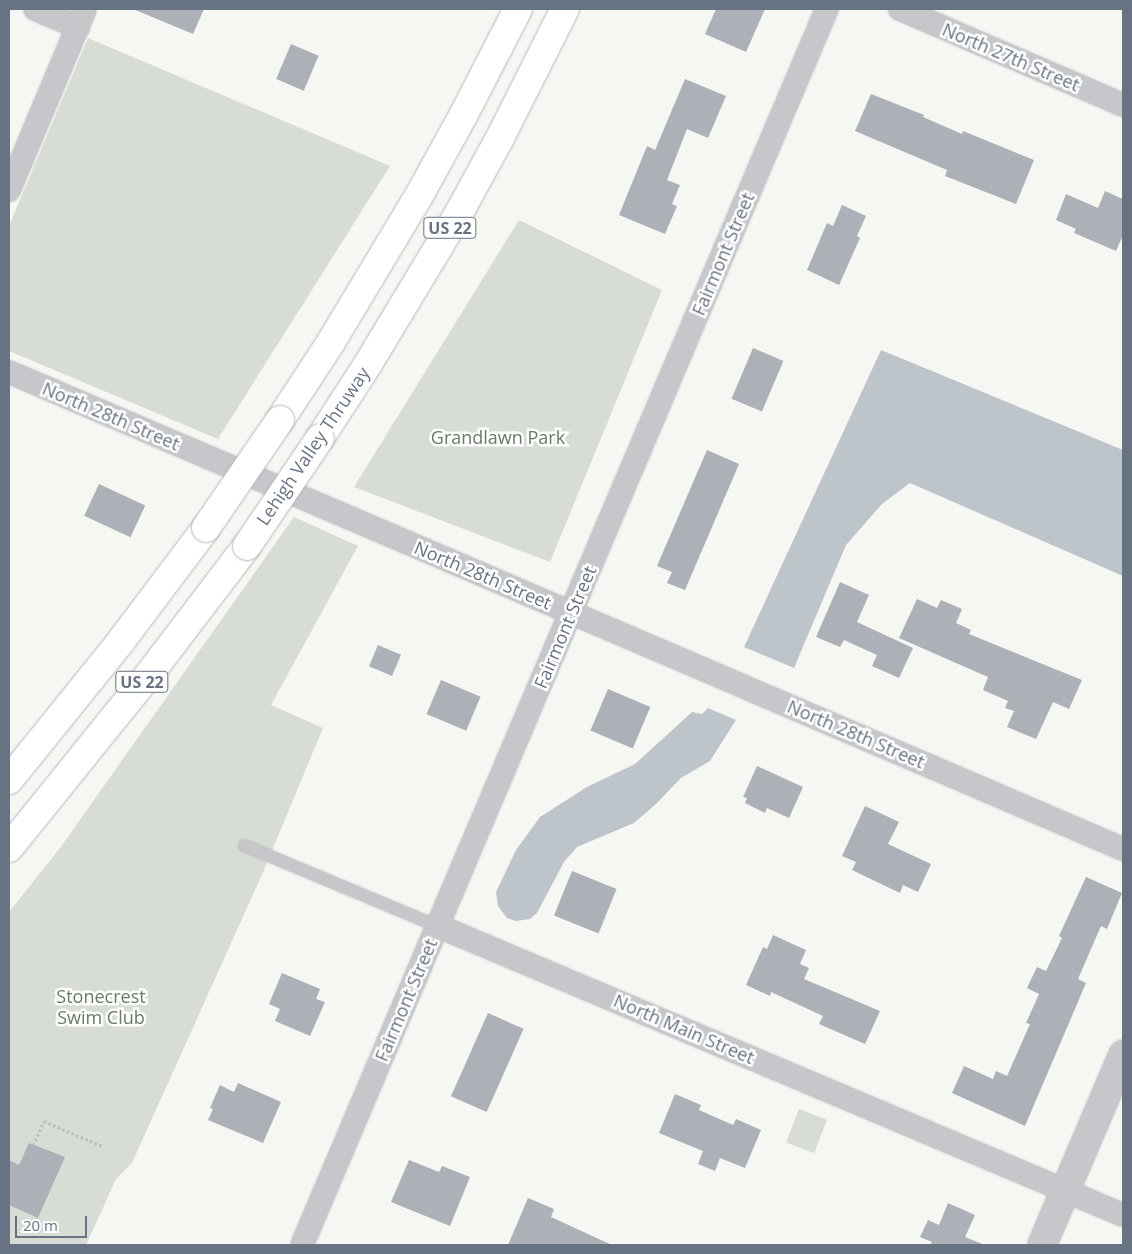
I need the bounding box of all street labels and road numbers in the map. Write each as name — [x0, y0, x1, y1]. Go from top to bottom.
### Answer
street label: North 27th Street — [939, 18, 1083, 96]
street label: Fairmont Street — [687, 189, 759, 319]
road number: US 22 — [422, 214, 478, 242]
street label: Lehigh Valley Thruway — [252, 363, 374, 529]
street label: North 28th Street — [39, 377, 183, 455]
street label: North 28th Street — [411, 536, 555, 614]
street label: Fairmont Street — [529, 562, 601, 692]
road number: US 22 — [114, 669, 170, 696]
street label: North 28th Street — [784, 695, 928, 773]
street label: Fairmont Street — [370, 935, 442, 1065]
street label: North Main Street — [610, 990, 758, 1068]

